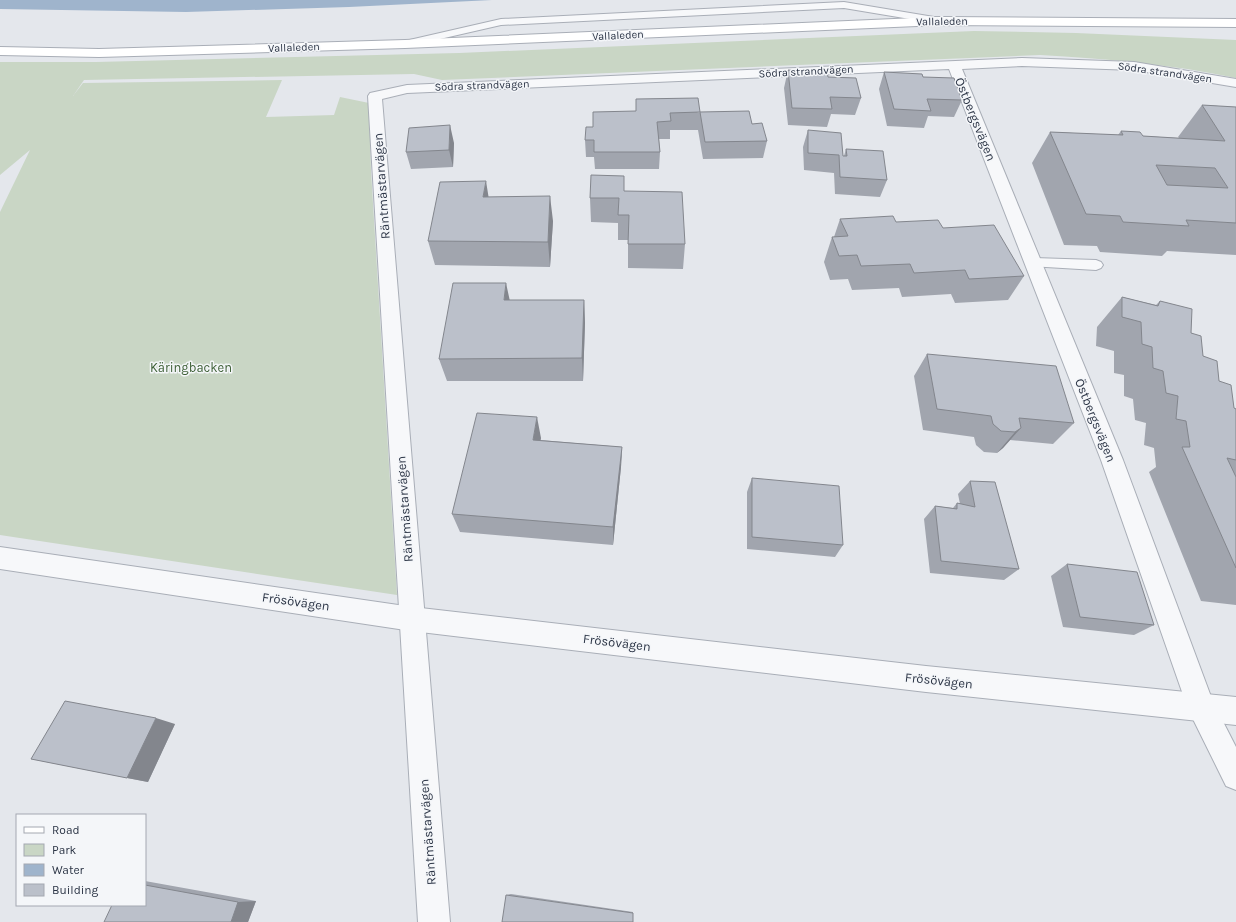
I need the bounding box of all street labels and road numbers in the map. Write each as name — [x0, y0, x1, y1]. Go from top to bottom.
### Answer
street label: Vallaleden — [916, 15, 968, 28]
street label: Vallaleden — [592, 28, 644, 43]
street label: Vallaleden — [268, 40, 320, 55]
street label: Södra strandvägen — [1117, 59, 1213, 86]
street label: Södra strandvägen — [758, 63, 854, 80]
street label: Östbergsvägen — [952, 75, 1000, 163]
street label: Södra strandvägen — [434, 77, 530, 94]
street label: Räntmästarvägen — [370, 132, 393, 240]
street label: Östbergsvägen — [1072, 376, 1120, 464]
street label: Räntmästarvägen — [393, 455, 416, 563]
street label: Frösövägen — [261, 589, 331, 614]
street label: Frösövägen — [582, 631, 652, 654]
street label: Frösövägen — [904, 669, 974, 692]
street label: Räntmästarvägen — [416, 778, 439, 886]

